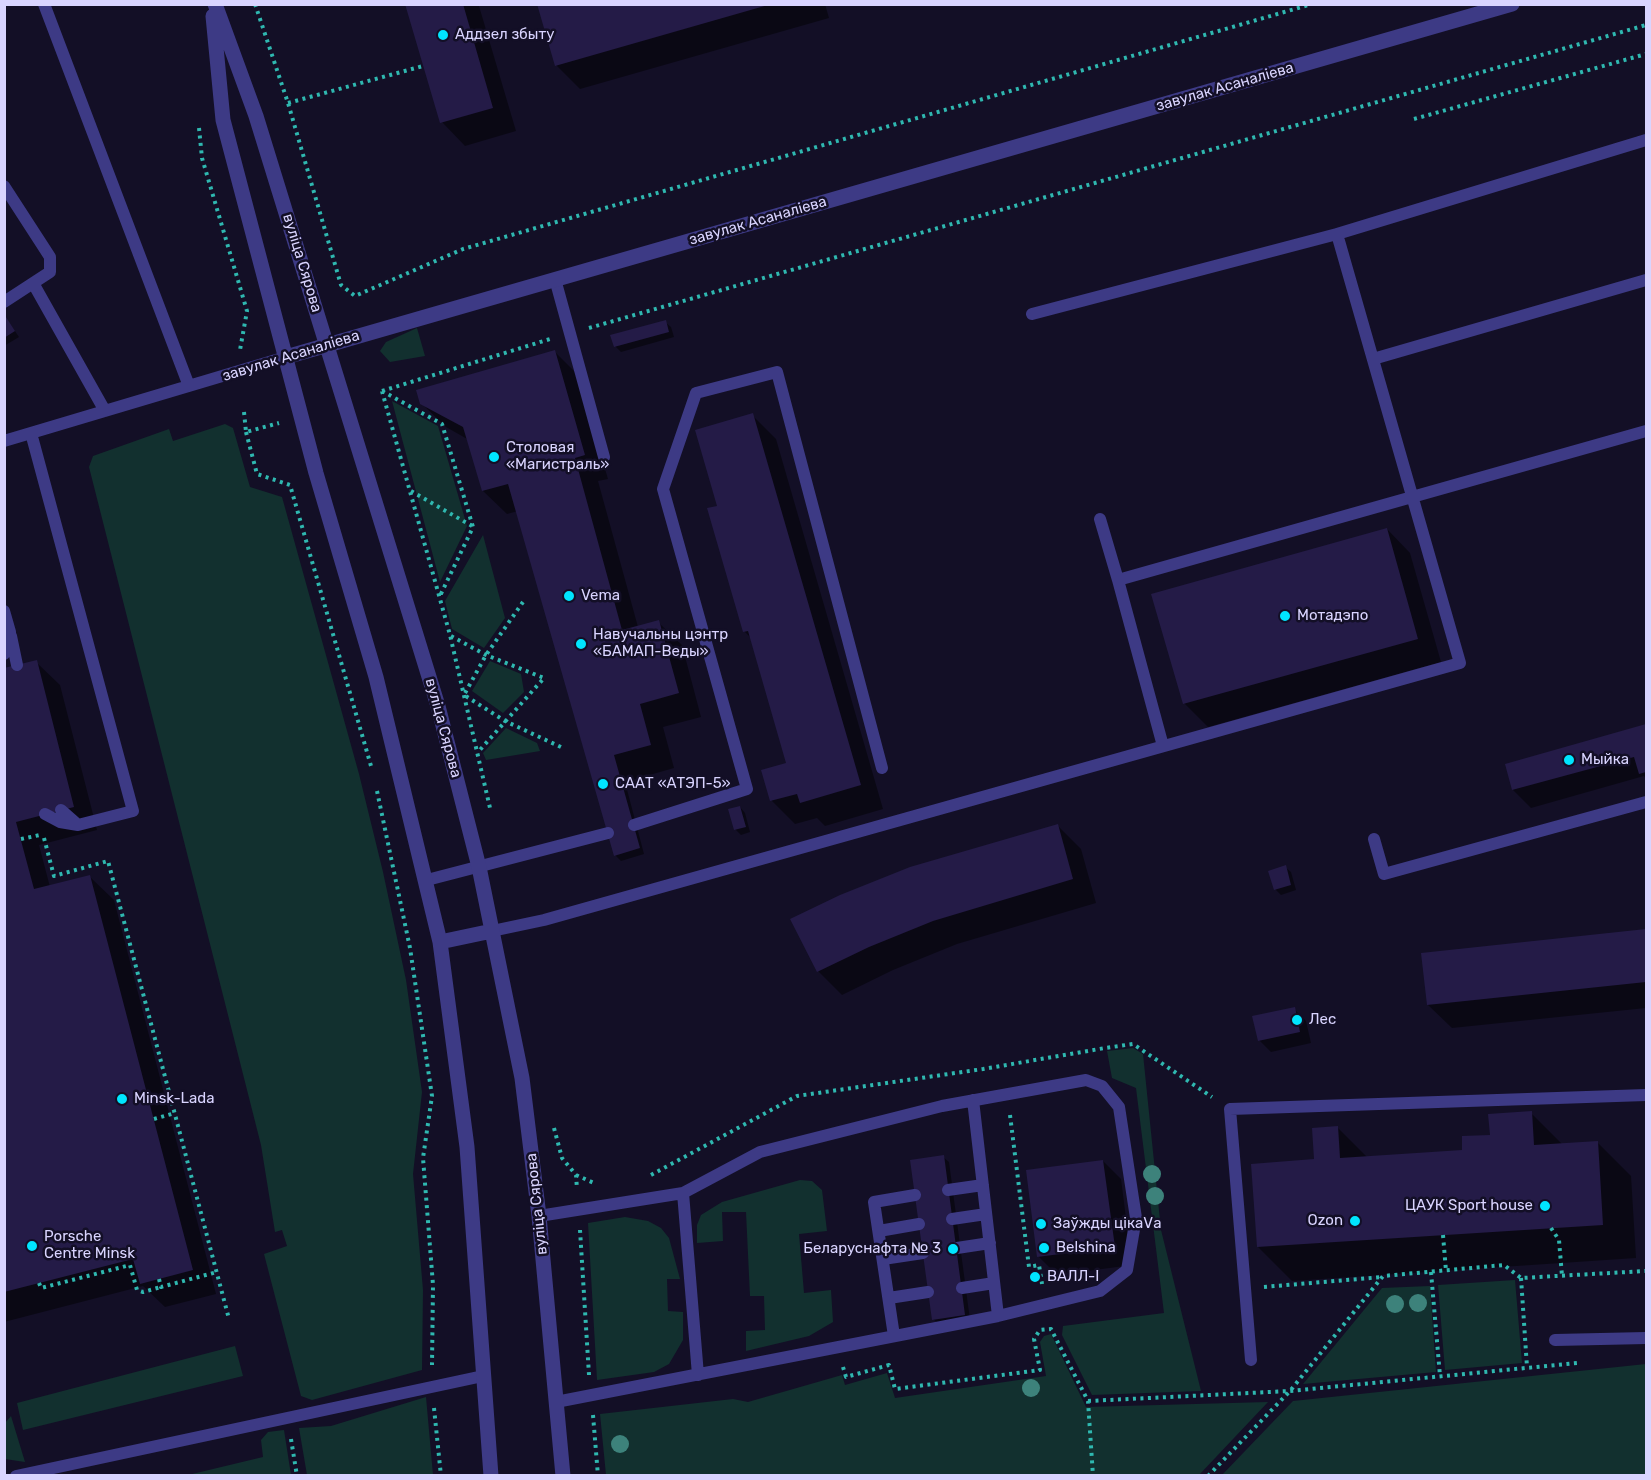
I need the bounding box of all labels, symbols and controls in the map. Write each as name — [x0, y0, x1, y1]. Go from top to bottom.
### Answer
place label: Аддзел збыту — [455, 26, 554, 44]
marker: Аддзел збыту — [436, 28, 450, 42]
street label: завулак Асаналіева — [1154, 59, 1296, 115]
street label: завулак Асаналіева — [687, 193, 829, 249]
street label: вуліца Сярова — [278, 212, 326, 314]
street label: завулак Асаналіева — [220, 327, 362, 385]
place label: Столовая «Магистраль» — [506, 439, 609, 474]
marker: Столовая «Магистраль» — [487, 450, 501, 464]
place label: Vema — [581, 587, 620, 605]
marker: Vema — [562, 589, 576, 603]
place label: Мотадэпо — [1297, 607, 1368, 625]
marker: Мотадэпо — [1278, 609, 1292, 623]
place label: Навучальны цэнтр «БАМАП-Веды» — [593, 626, 728, 661]
marker: Навучальны цэнтр «БАМАП-Веды» — [574, 637, 588, 651]
street label: вуліца Сярова — [421, 676, 465, 780]
place label: Мыйка — [1581, 751, 1629, 769]
marker: Мыйка — [1562, 753, 1576, 767]
place label: СААТ «АТЭП-5» — [615, 775, 731, 793]
marker: СААТ «АТЭП-5» — [596, 777, 610, 791]
place label: Лес — [1309, 1011, 1336, 1029]
marker: Лес — [1290, 1013, 1304, 1027]
place label: Minsk-Lada — [134, 1090, 214, 1108]
marker: Minsk-Lada — [115, 1092, 129, 1106]
street label: вуліца Сярова — [523, 1152, 551, 1256]
place label: ЦАУК Sport house — [1405, 1197, 1533, 1215]
marker: ЦАУК Sport house — [1538, 1199, 1552, 1213]
place label: Ozon — [1308, 1212, 1343, 1230]
marker: Ozon — [1348, 1214, 1362, 1228]
place label: Заўжды цікаVа — [1053, 1215, 1161, 1233]
marker: Заўжды цікаVа — [1034, 1217, 1048, 1231]
place label: Porsche Centre Minsk — [44, 1228, 135, 1263]
marker: Porsche Centre Minsk — [25, 1239, 39, 1253]
place label: Belshina — [1056, 1239, 1116, 1257]
place label: Беларуснафта № 3 — [803, 1240, 941, 1258]
marker: Belshina — [1037, 1241, 1051, 1255]
marker: Беларуснафта № 3 — [946, 1242, 960, 1256]
place label: ВАЛЛ-І — [1047, 1268, 1099, 1286]
marker: ВАЛЛ-І — [1028, 1270, 1042, 1284]

